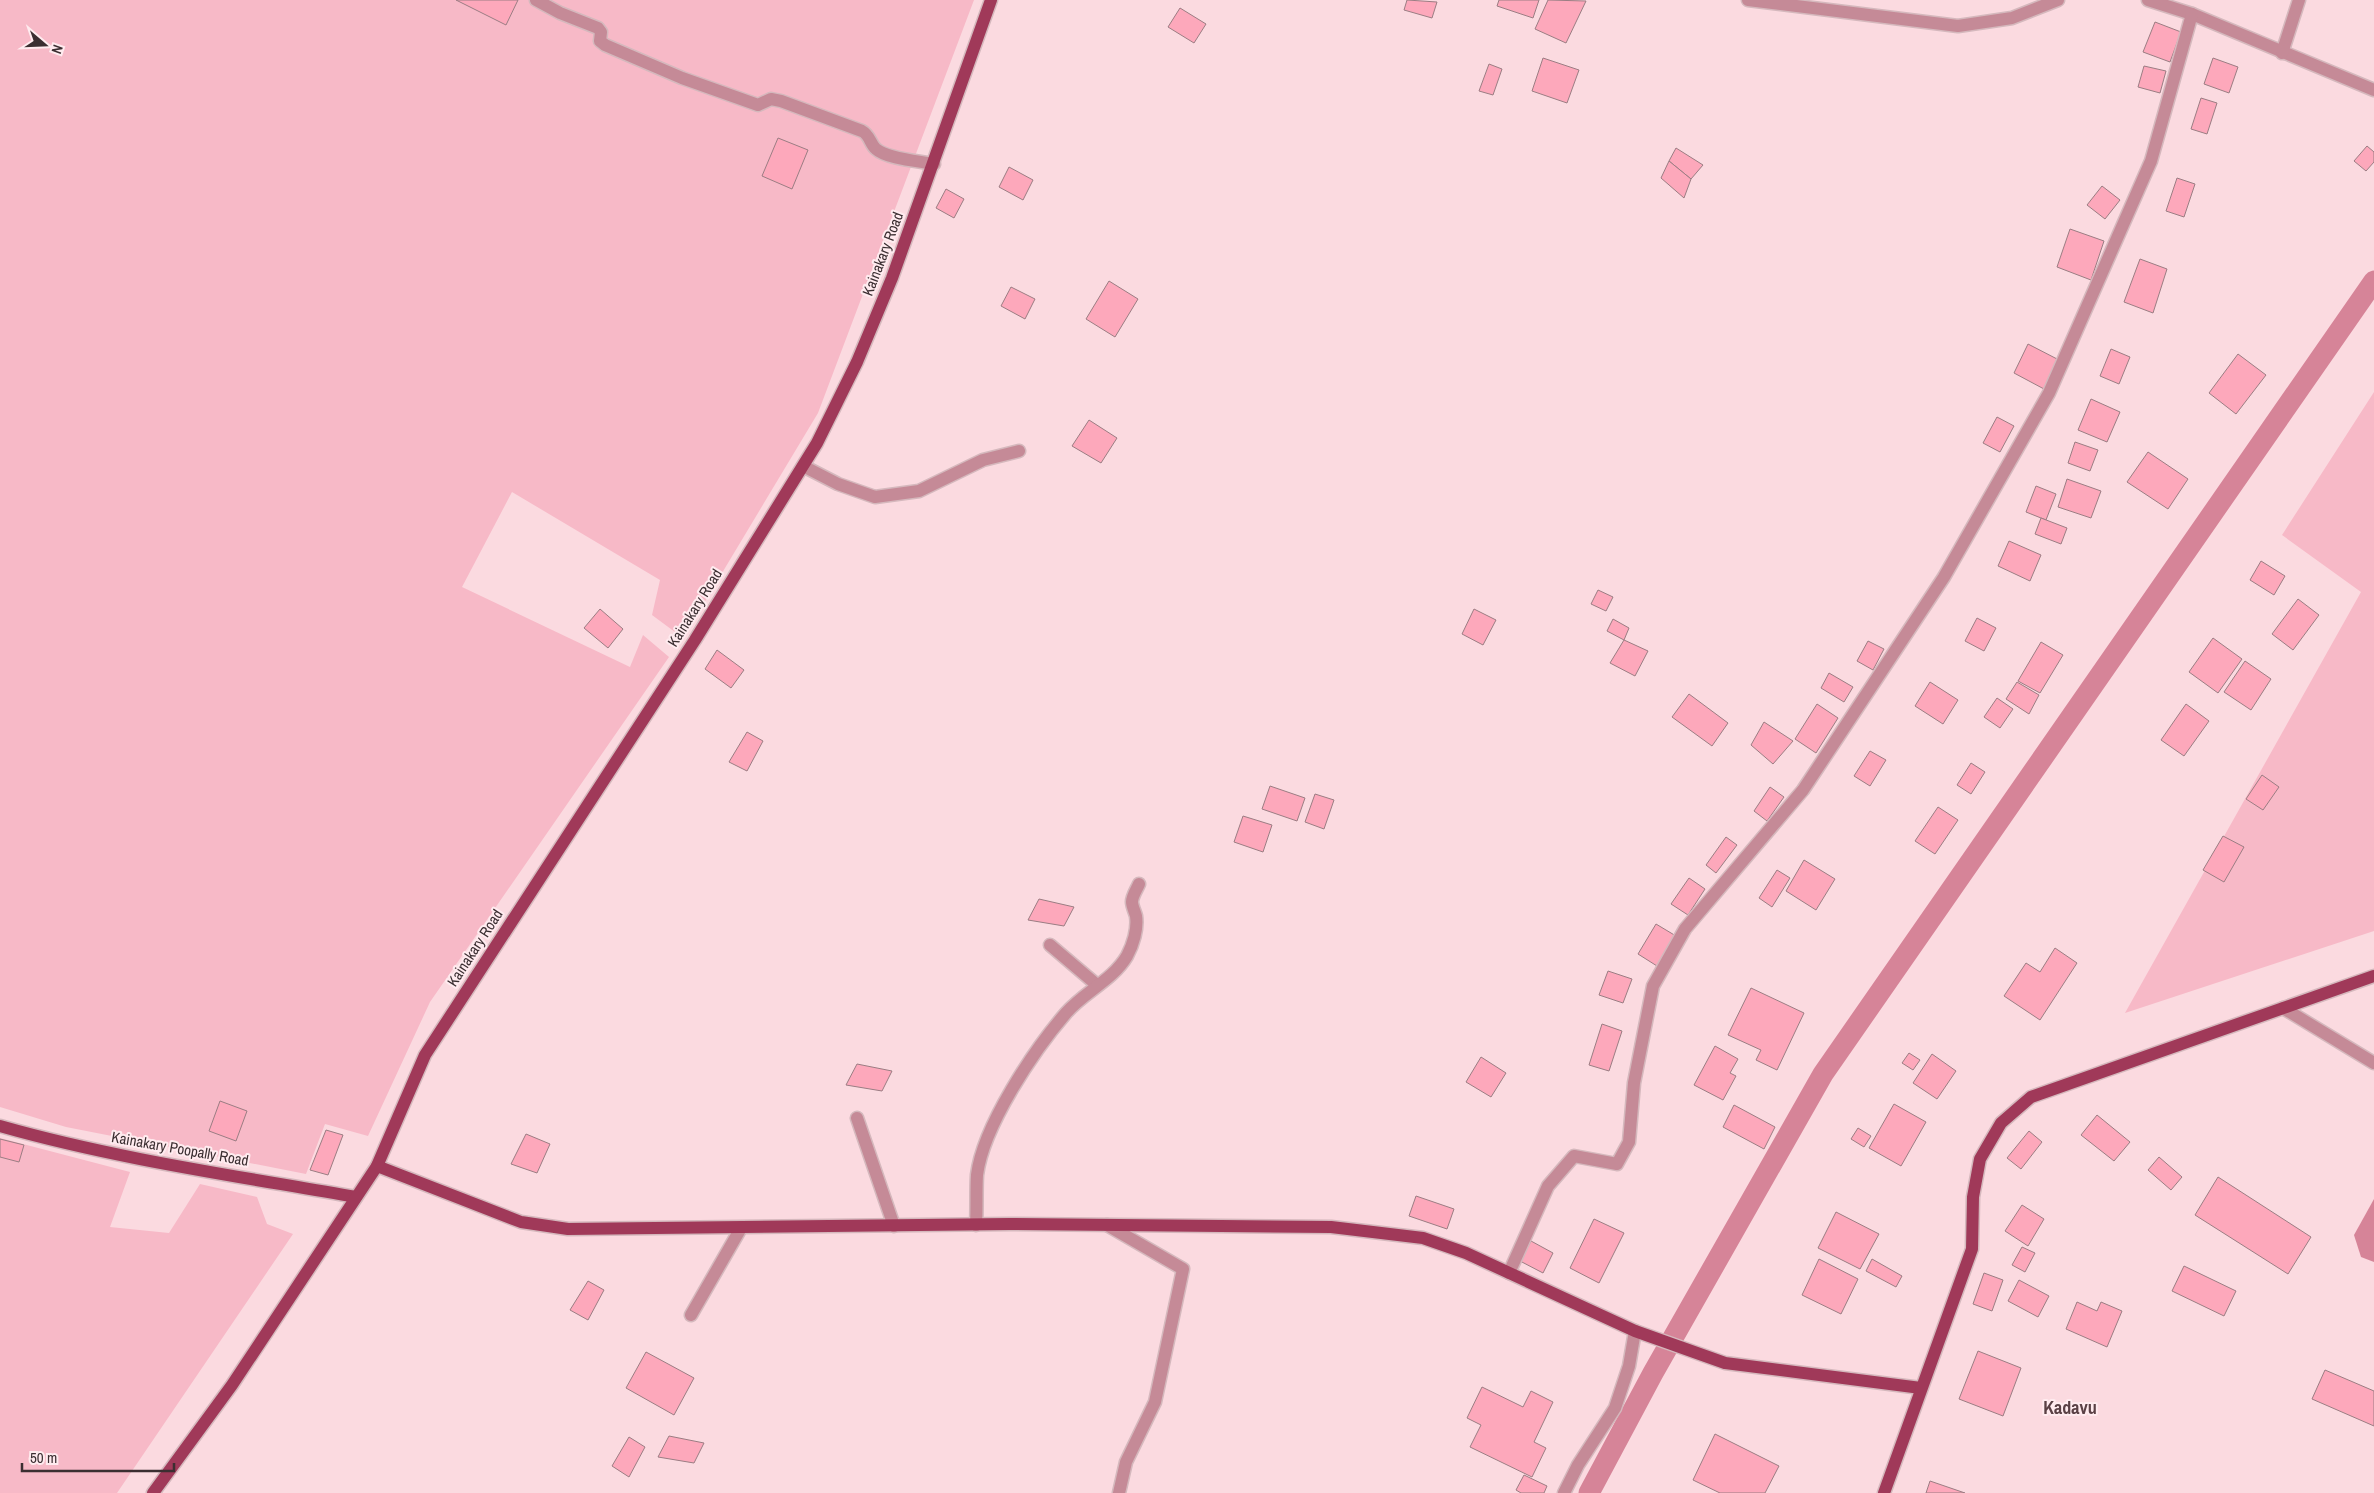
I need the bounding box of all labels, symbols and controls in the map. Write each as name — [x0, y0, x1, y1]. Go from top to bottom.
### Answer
north arrow — [20, 20, 70, 70]
text: N — [47, 42, 67, 56]
street label: Kainakary Road — [857, 209, 908, 299]
street label: Kainakary Road — [662, 565, 727, 651]
street label: Kainakary Road — [442, 905, 507, 990]
street label: Kainakary Poopally Road — [110, 1126, 250, 1171]
district label: Kadavu — [2043, 1395, 2097, 1420]
scale bar — [22, 1440, 175, 1472]
text: 50 m — [30, 1447, 57, 1468]

